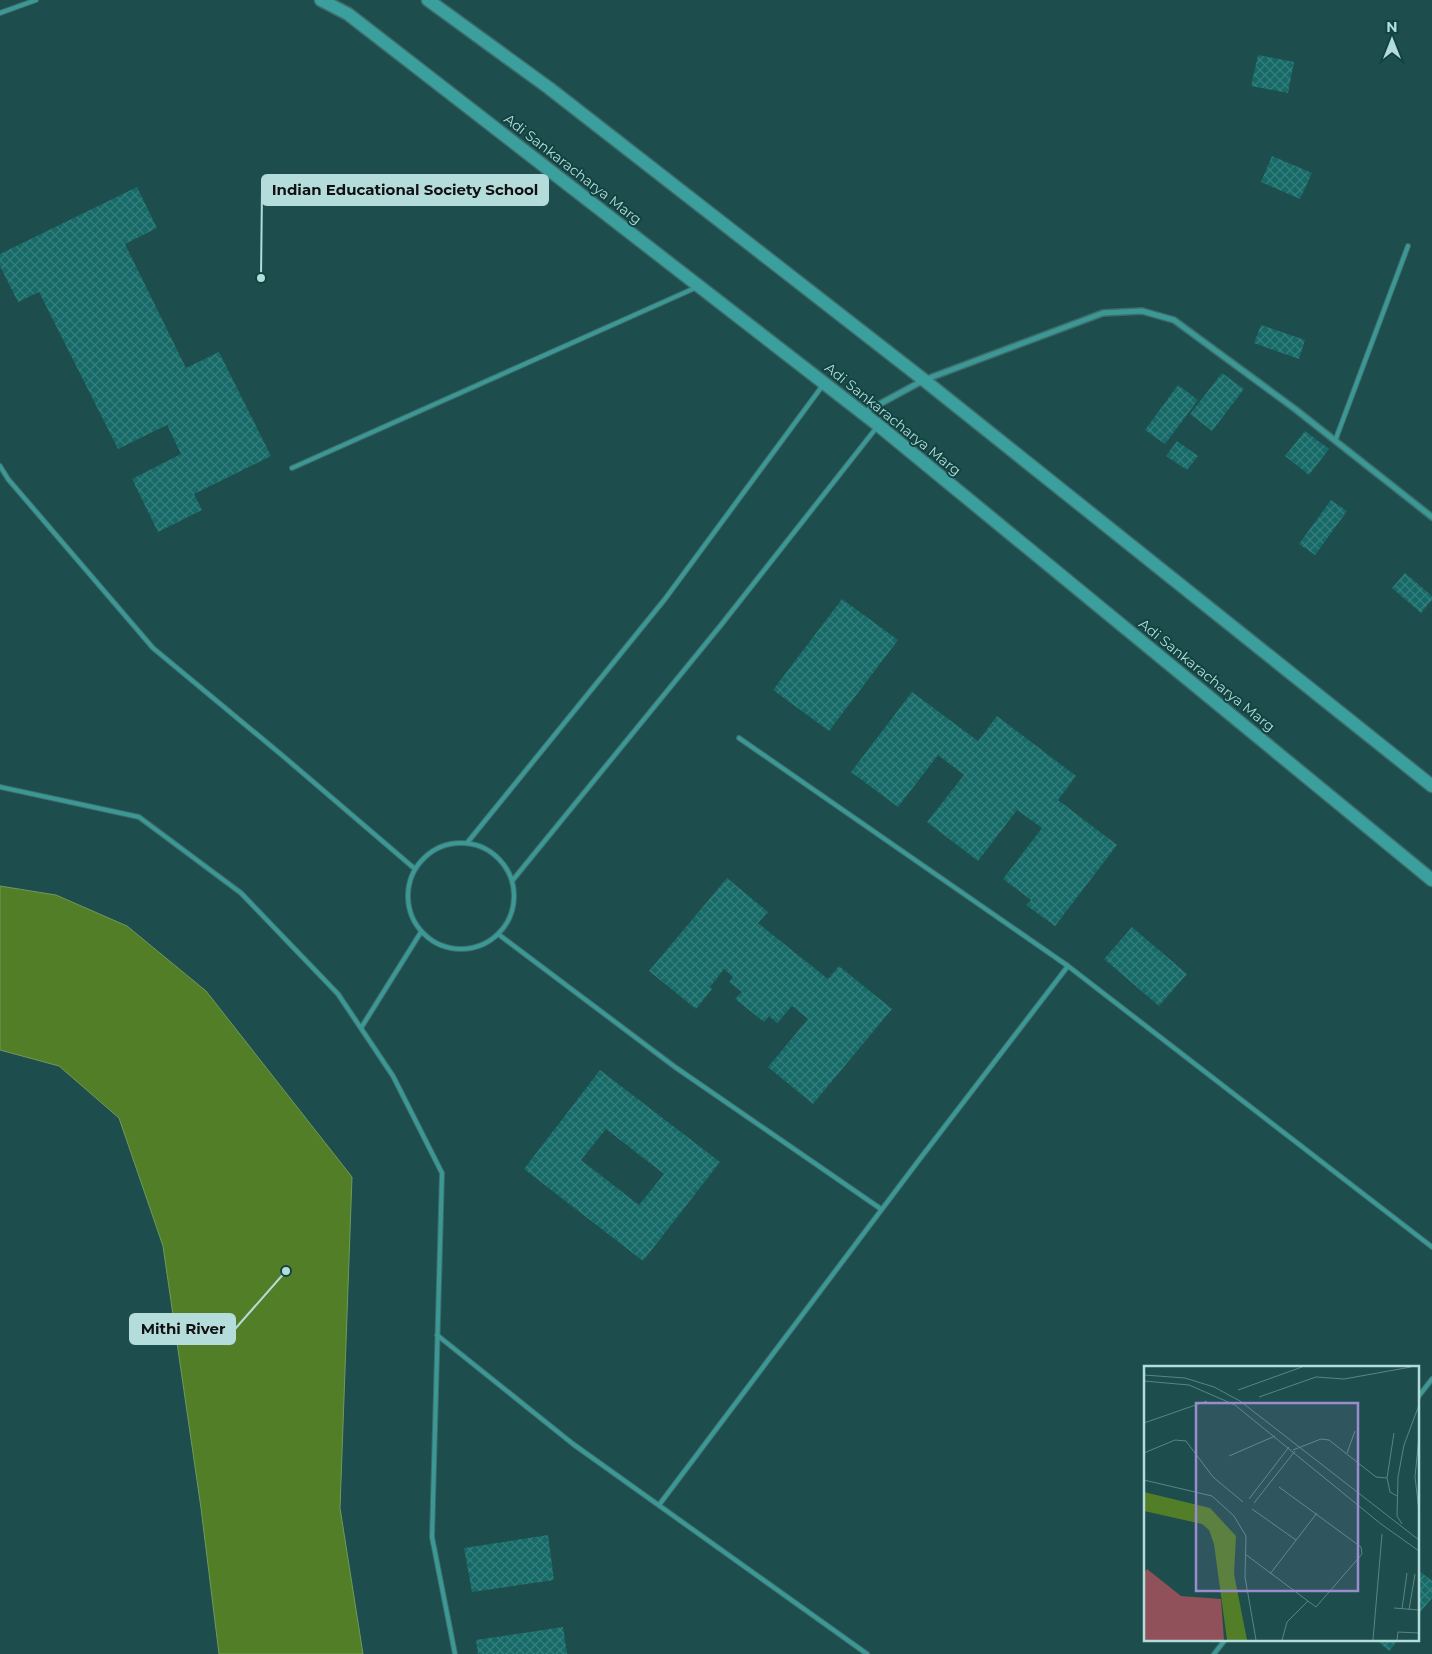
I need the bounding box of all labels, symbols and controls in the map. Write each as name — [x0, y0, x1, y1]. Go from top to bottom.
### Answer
north arrow — [1367, 15, 1417, 65]
text: N — [1386, 18, 1398, 36]
street label: Adi Sankaracharya Marg — [500, 110, 646, 228]
callout: Indian Educational Society School — [262, 175, 548, 205]
text: Indian Educational Society School — [272, 180, 538, 199]
street label: Adi Sankaracharya Marg — [821, 359, 965, 479]
street label: Adi Sankaracharya Marg — [1135, 615, 1279, 735]
callout: Mithi River — [130, 1314, 235, 1344]
text: Mithi River — [141, 1319, 226, 1338]
inset map — [1144, 1366, 1420, 1642]

